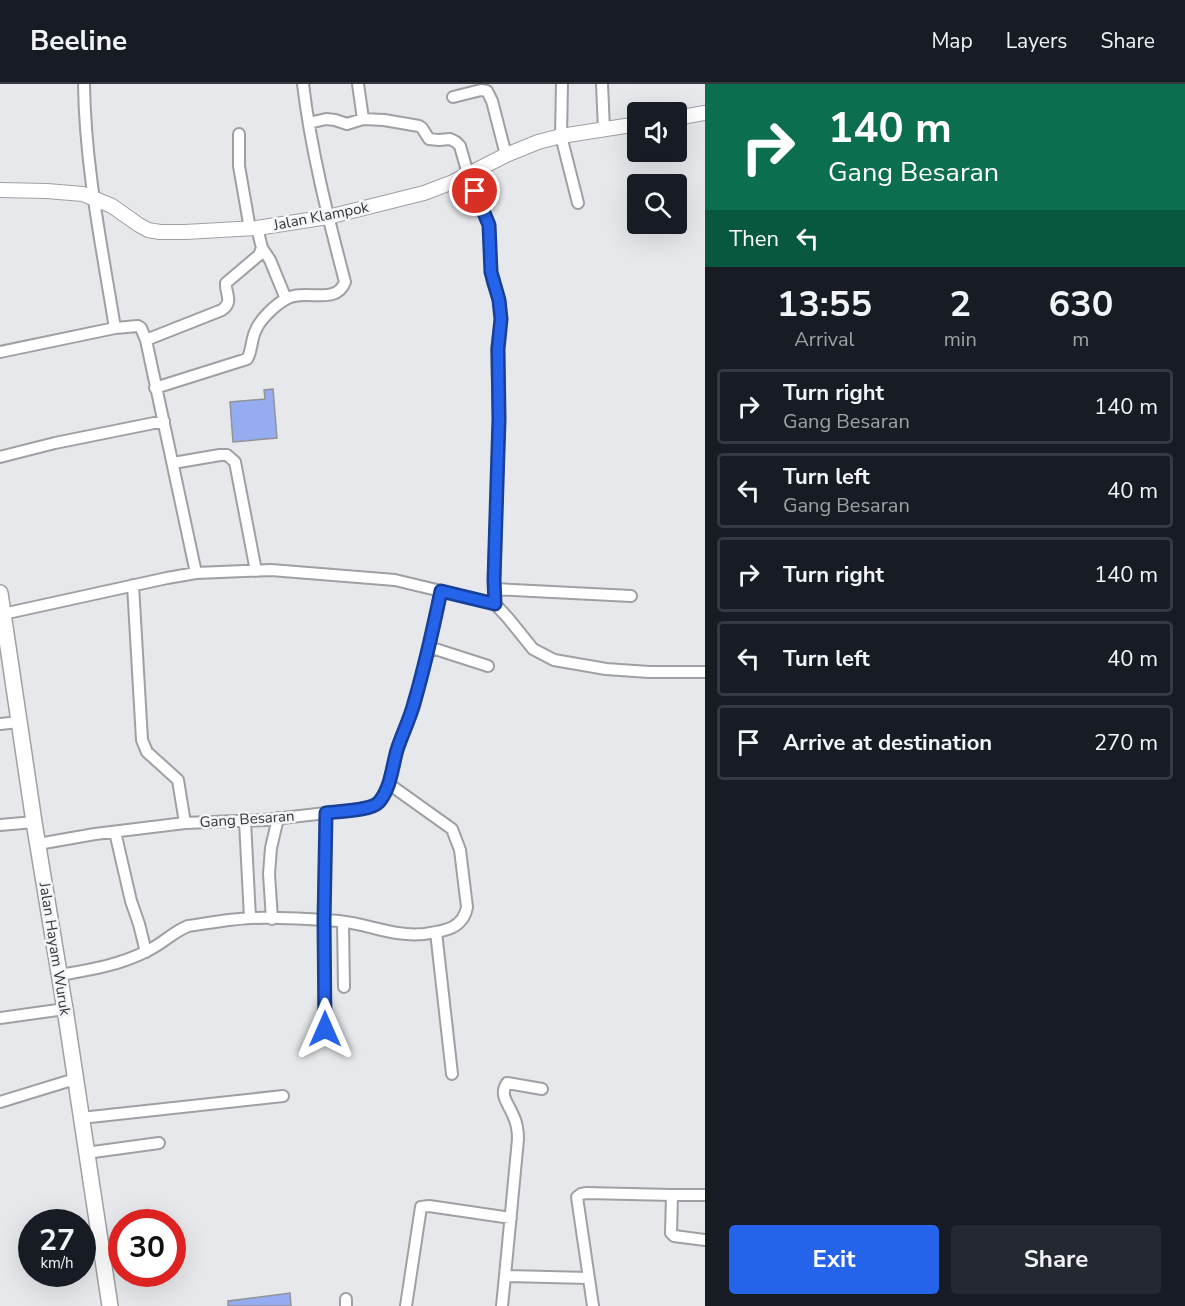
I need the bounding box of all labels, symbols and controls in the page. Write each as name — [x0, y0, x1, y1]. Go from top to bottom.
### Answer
text: Beeline — [30, 22, 127, 60]
text: Map — [931, 27, 973, 55]
text: Layers — [1006, 27, 1067, 55]
text: Share — [1100, 27, 1155, 55]
text: 140 m — [828, 100, 952, 157]
map controls — [627, 102, 687, 234]
button: sound — [627, 102, 687, 162]
icon: right — [729, 108, 807, 186]
text: Gang Besaran — [828, 154, 999, 191]
pin — [449, 165, 500, 216]
icon: arrive — [458, 174, 491, 207]
button: search — [627, 174, 687, 234]
street label: Jalan Klampok — [271, 197, 371, 235]
icon: left — [791, 222, 824, 255]
text: Then — [729, 224, 779, 254]
text: 13:55 — [777, 280, 872, 329]
text: 2 — [949, 280, 971, 329]
text: 630 — [1048, 280, 1113, 329]
text: Arrival — [794, 326, 854, 353]
text: min — [944, 326, 977, 353]
text: m — [1072, 326, 1089, 353]
text: Turn right — [783, 378, 884, 408]
icon: right — [732, 390, 765, 423]
text: 140 m — [1094, 392, 1158, 422]
text: Gang Besaran — [783, 408, 910, 435]
text: Turn left — [783, 462, 870, 492]
icon: left — [732, 474, 765, 507]
text: 40 m — [1107, 476, 1158, 506]
text: Gang Besaran — [783, 492, 910, 519]
icon: right — [732, 558, 765, 591]
text: Turn right — [783, 560, 884, 590]
text: 140 m — [1094, 560, 1158, 590]
icon: left — [732, 642, 765, 675]
text: Turn left — [783, 644, 870, 674]
text: 40 m — [1107, 644, 1158, 674]
icon: arrive — [732, 726, 765, 759]
text: Arrive at destination — [783, 728, 992, 758]
text: 270 m — [1094, 728, 1158, 758]
street label: Gang Besaran — [199, 806, 295, 832]
street label: Jalan Hayam Wuruk — [34, 880, 75, 1017]
position arrow — [293, 997, 357, 1061]
speed limit sign: 30 — [108, 1209, 186, 1287]
text: 27 — [39, 1220, 75, 1261]
button: Exit — [729, 1225, 939, 1294]
button: Share — [951, 1225, 1161, 1294]
text: km/h — [40, 1253, 74, 1273]

